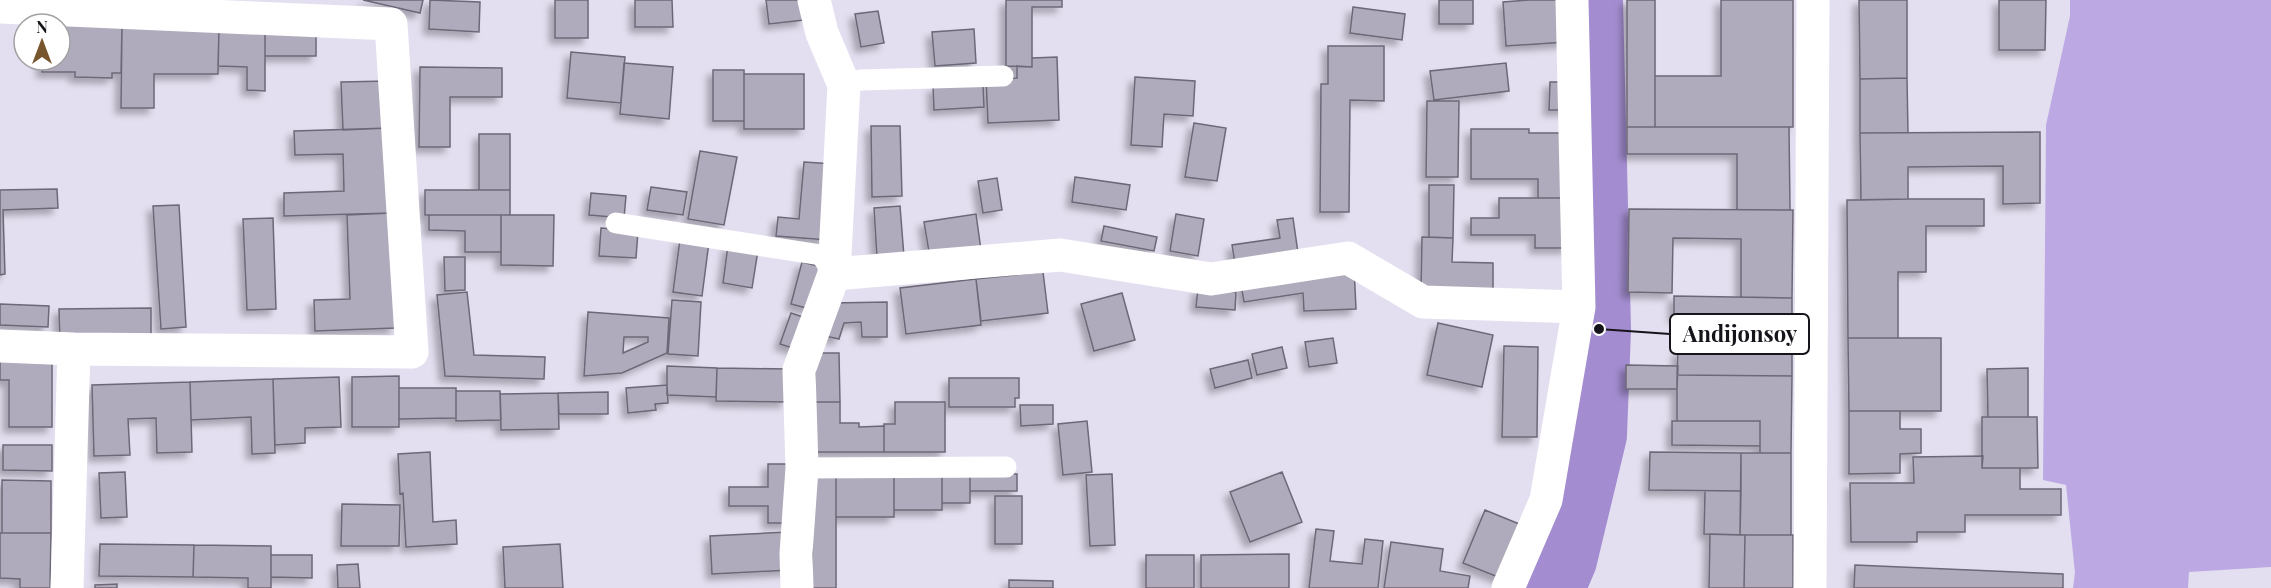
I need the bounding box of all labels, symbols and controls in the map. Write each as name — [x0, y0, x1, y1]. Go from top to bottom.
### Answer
north arrow — [12, 12, 72, 72]
text: N — [36, 16, 48, 37]
callout: Andijonsoy — [1670, 314, 1809, 354]
text: Andijonsoy — [1682, 318, 1798, 348]

